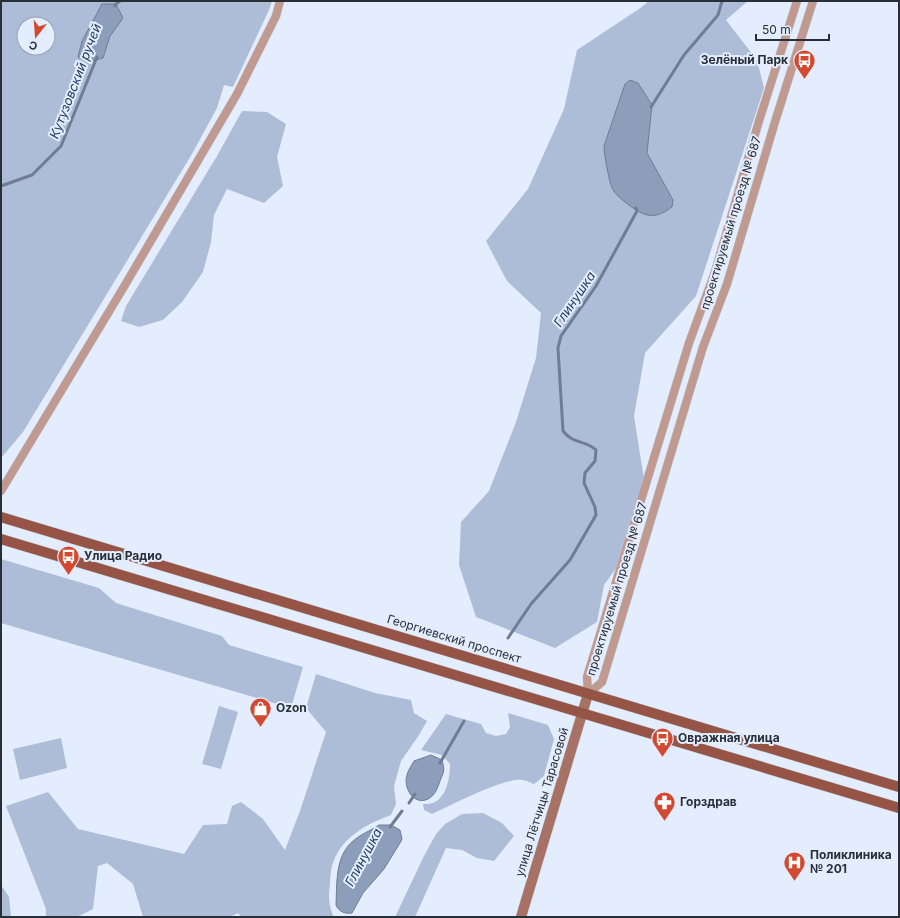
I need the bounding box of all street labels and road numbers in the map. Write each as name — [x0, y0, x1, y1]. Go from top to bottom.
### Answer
street label: проектируемый проезд № 687 — [697, 134, 764, 311]
street label: проектируемый проезд № 687 — [583, 500, 650, 677]
street label: Георгиевский проспект — [385, 611, 523, 666]
street label: улица Лётчицы Тарасовой — [512, 725, 571, 878]

